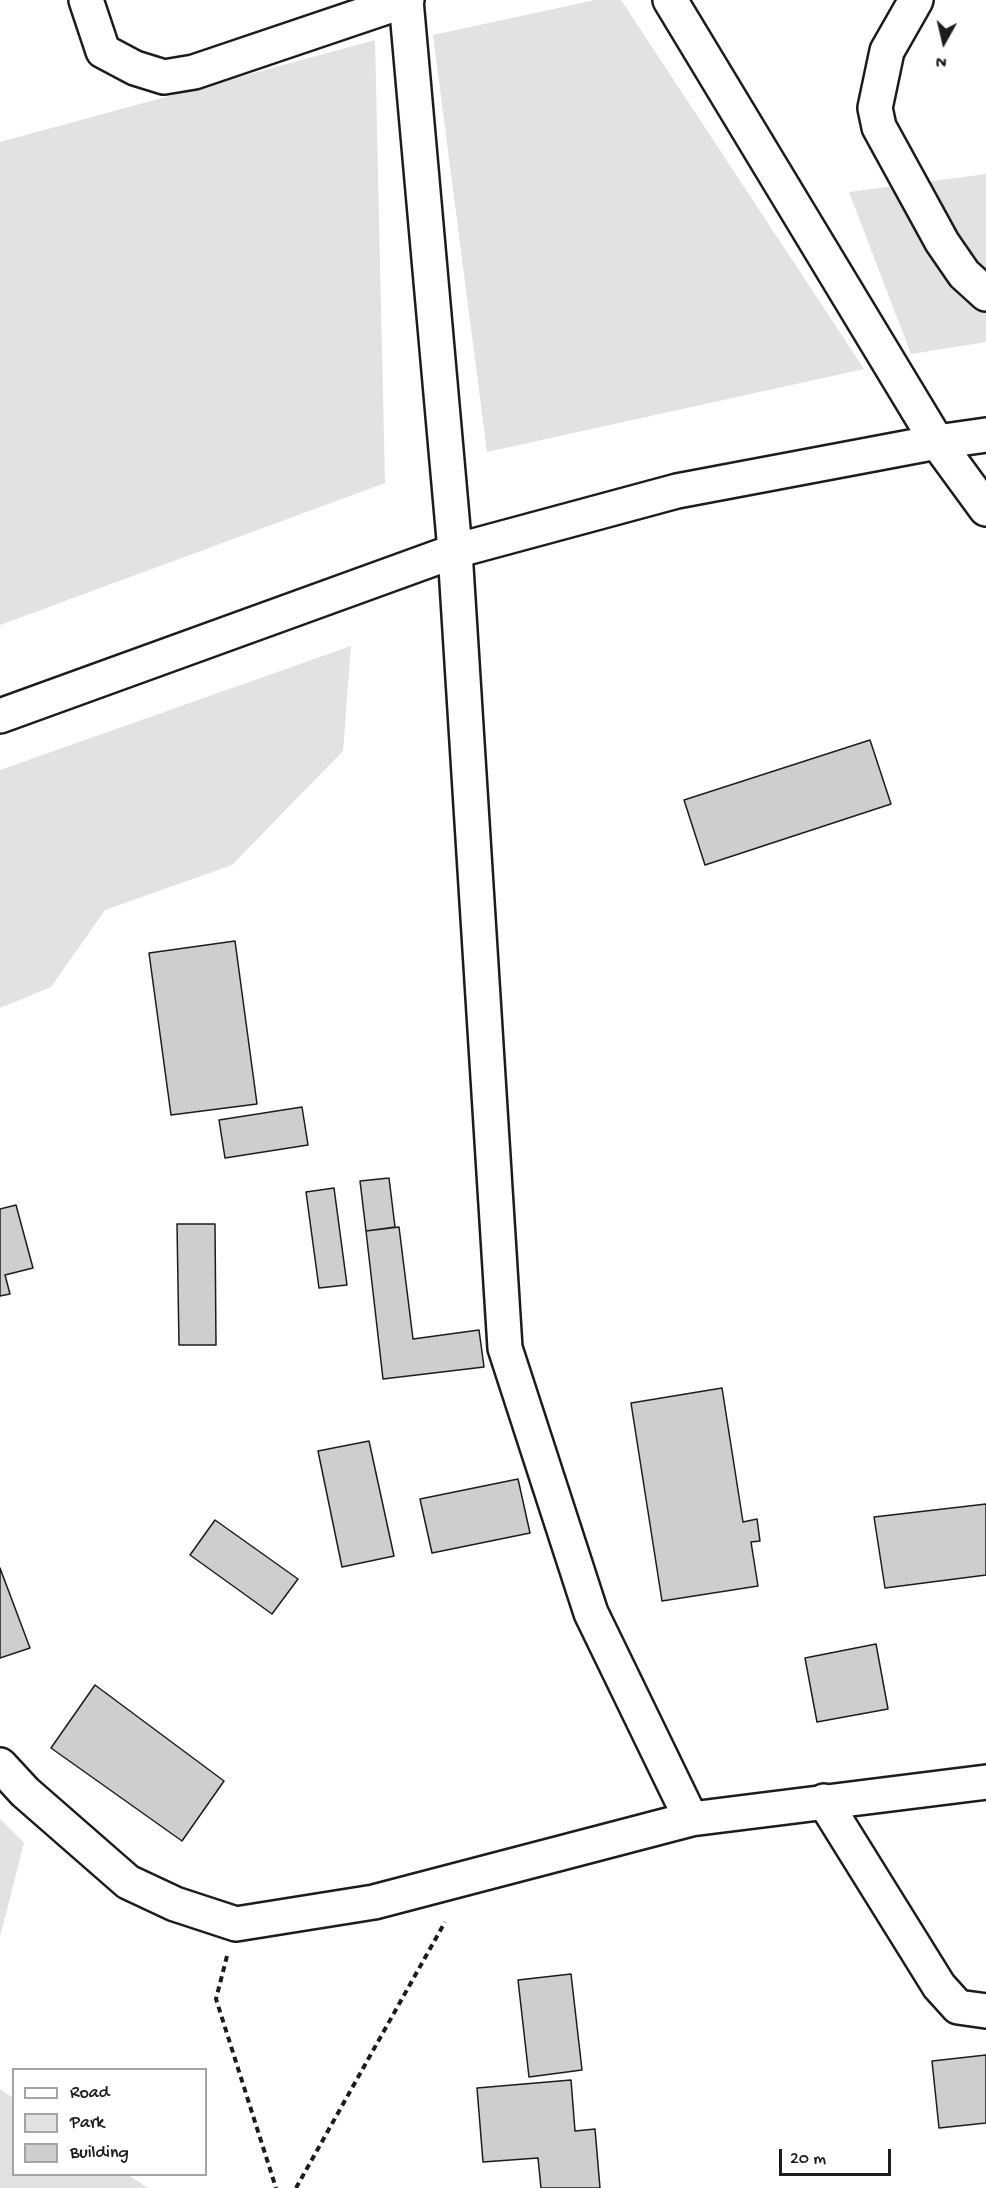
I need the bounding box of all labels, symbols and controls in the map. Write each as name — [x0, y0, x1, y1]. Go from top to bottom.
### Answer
north arrow — [914, 12, 974, 72]
text: N — [935, 50, 948, 70]
legend — [12, 2068, 207, 2176]
text: Road — [70, 2083, 109, 2104]
text: Park — [70, 2113, 104, 2134]
scale bar — [782, 2137, 894, 2175]
text: Building — [70, 2143, 129, 2164]
text: 20 m — [790, 2149, 826, 2170]

